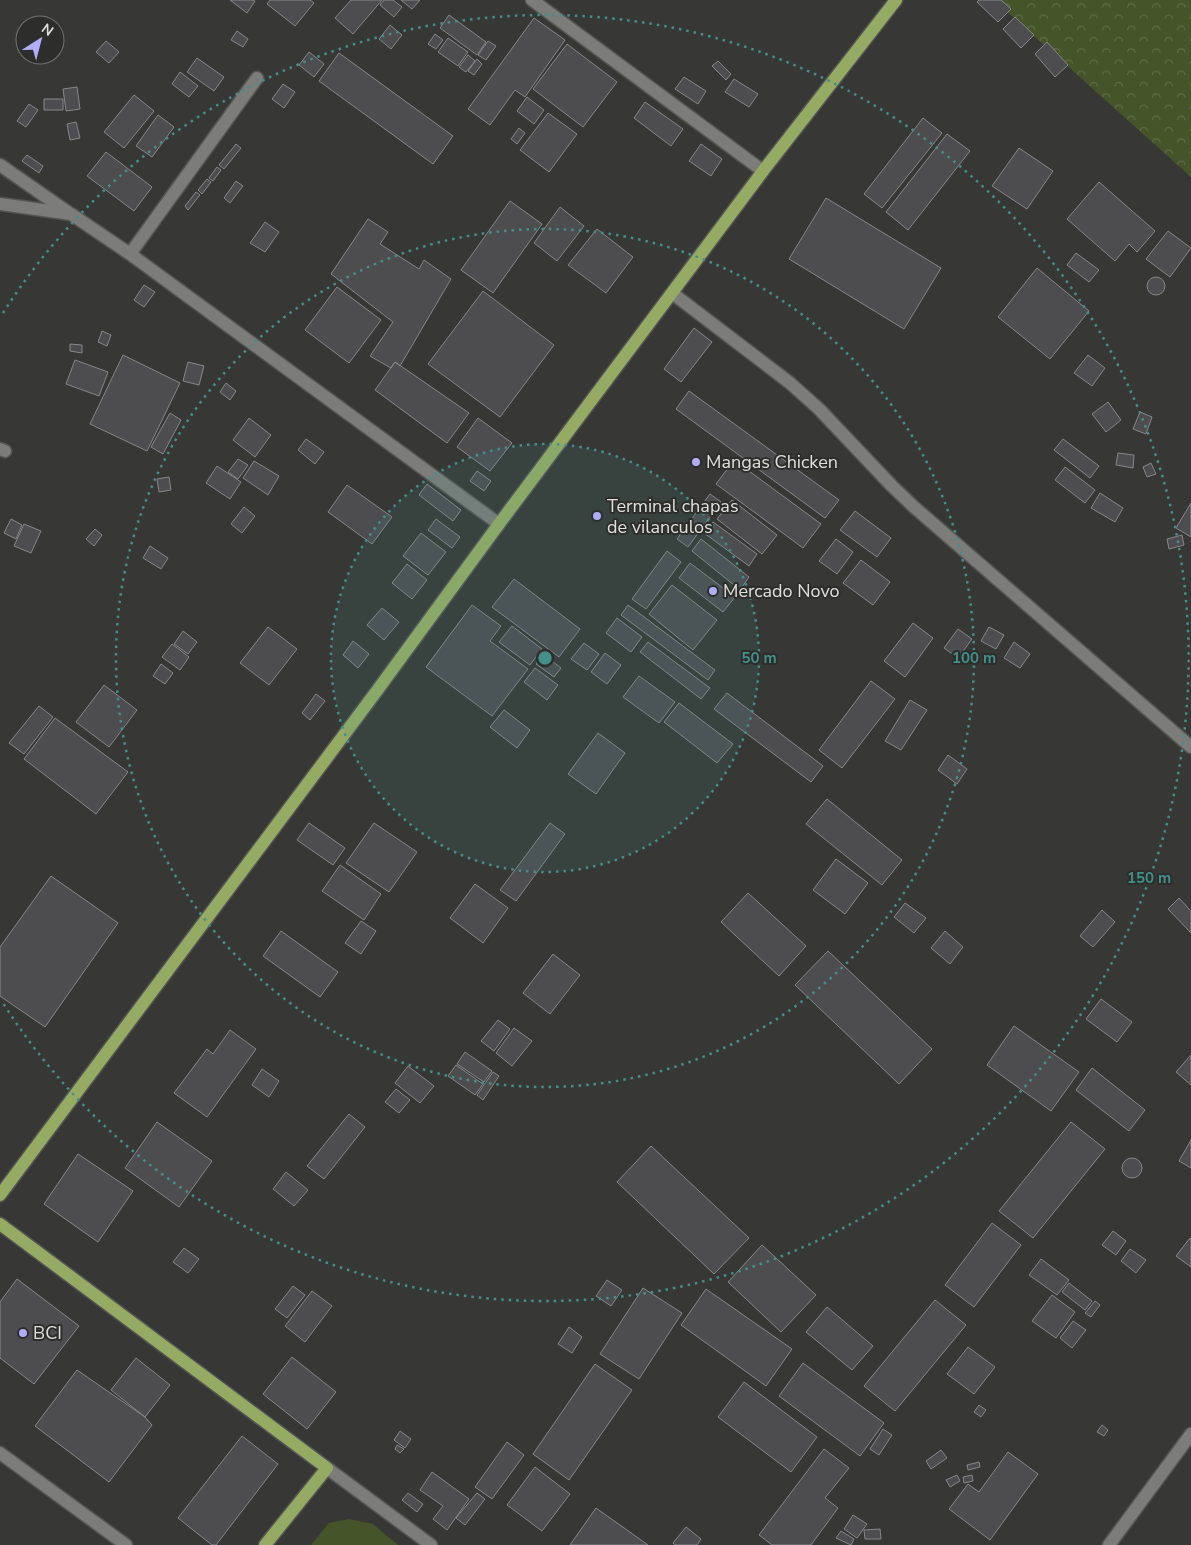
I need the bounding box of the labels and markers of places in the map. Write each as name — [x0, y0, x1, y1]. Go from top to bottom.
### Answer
place label: Mangas Chicken — [706, 450, 838, 474]
marker: Mangas Chicken — [690, 456, 702, 468]
place label: Terminal chapas de vilanculos — [607, 494, 739, 539]
marker: Terminal chapas de vilanculos — [591, 510, 603, 522]
place label: Mercado Novo — [723, 579, 840, 603]
marker: Mercado Novo — [707, 585, 719, 597]
centre of rings — [536, 649, 554, 667]
place label: BCI — [33, 1321, 62, 1345]
marker: BCI — [17, 1327, 29, 1339]

